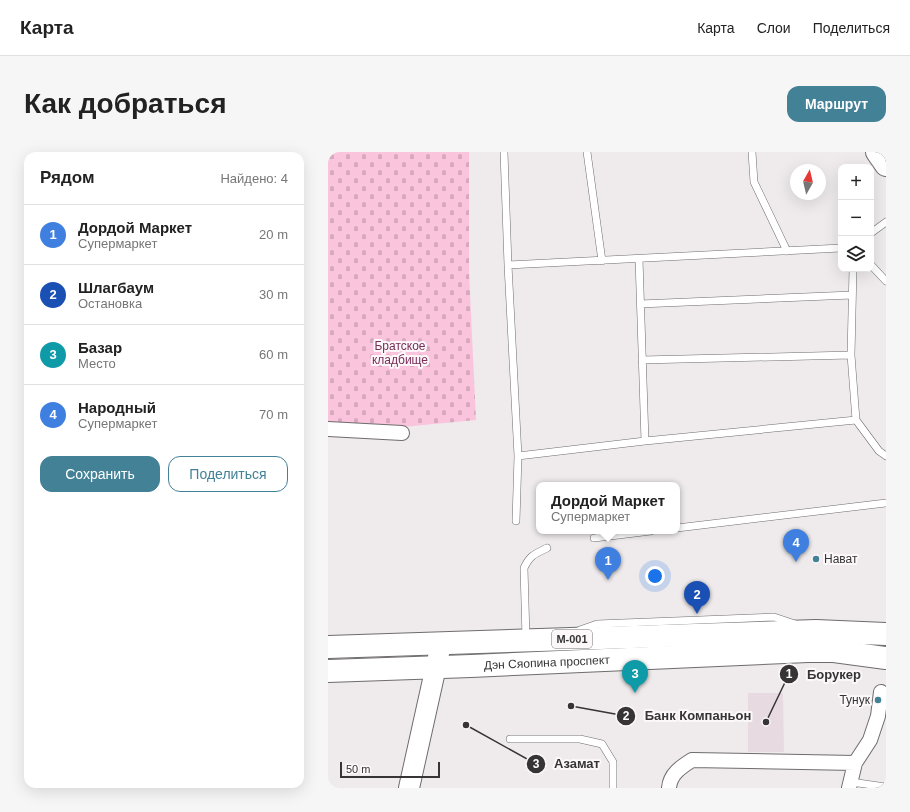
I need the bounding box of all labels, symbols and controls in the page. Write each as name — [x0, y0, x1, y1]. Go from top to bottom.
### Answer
text: Карта — [20, 17, 74, 38]
text: Карта — [697, 20, 735, 36]
text: Слои — [757, 20, 791, 36]
text: Поделиться — [813, 20, 890, 36]
button: Маршрут — [787, 86, 886, 122]
text: Как добраться — [24, 88, 226, 119]
north arrow — [790, 164, 826, 200]
map controls — [838, 164, 874, 272]
button: + — [838, 164, 874, 200]
text: Рядом — [40, 168, 95, 187]
text: Найдено: 4 — [220, 171, 288, 186]
button: − — [838, 200, 874, 236]
text: Дордой Маркет — [78, 219, 192, 236]
text: 1 — [49, 227, 57, 242]
text: 20 m — [259, 227, 288, 242]
text: Супермаркет — [78, 236, 157, 251]
button: layers — [838, 236, 874, 272]
text: Шлагбаум — [78, 279, 154, 296]
text: 2 — [49, 287, 57, 302]
text: 30 m — [259, 287, 288, 302]
text: Остановка — [78, 296, 142, 311]
text: Базар — [78, 339, 122, 356]
park label: Братское кладбище — [372, 339, 428, 367]
text: 3 — [49, 347, 57, 362]
text: 60 m — [259, 347, 288, 362]
text: Место — [78, 356, 116, 371]
text: Народный — [78, 399, 156, 416]
text: 4 — [49, 407, 57, 422]
text: 70 m — [259, 407, 288, 422]
text: Супермаркет — [78, 416, 157, 431]
button: Сохранить — [40, 456, 160, 492]
button: Поделиться — [168, 456, 288, 492]
popup — [536, 482, 680, 534]
text: Дордой Маркет — [551, 492, 665, 509]
text: Супермаркет — [551, 509, 630, 524]
pin: 4 — [783, 529, 809, 562]
pin: 1 — [595, 547, 621, 580]
place label: Нават — [824, 552, 858, 566]
marker: Нават — [811, 554, 821, 564]
your location — [645, 566, 665, 586]
pin: 2 — [684, 581, 710, 614]
road number: M-001 — [552, 630, 592, 648]
street label: Дэн Сяопина проспект — [484, 653, 611, 672]
pin: 3 — [622, 660, 648, 693]
callout: Борукер — [779, 662, 869, 687]
text: 1 — [786, 667, 793, 681]
text: Борукер — [807, 667, 861, 682]
place label: Тунук — [839, 693, 871, 707]
marker: Тунук — [873, 695, 883, 705]
callout: Банк Компаньон — [616, 703, 759, 728]
text: Банк Компаньон — [645, 708, 751, 723]
text: 2 — [623, 709, 630, 723]
callout: Азамат — [526, 751, 608, 776]
text: Азамат — [554, 756, 600, 771]
text: 3 — [533, 757, 540, 771]
scale bar — [340, 760, 440, 779]
text: 50 m — [346, 763, 370, 775]

